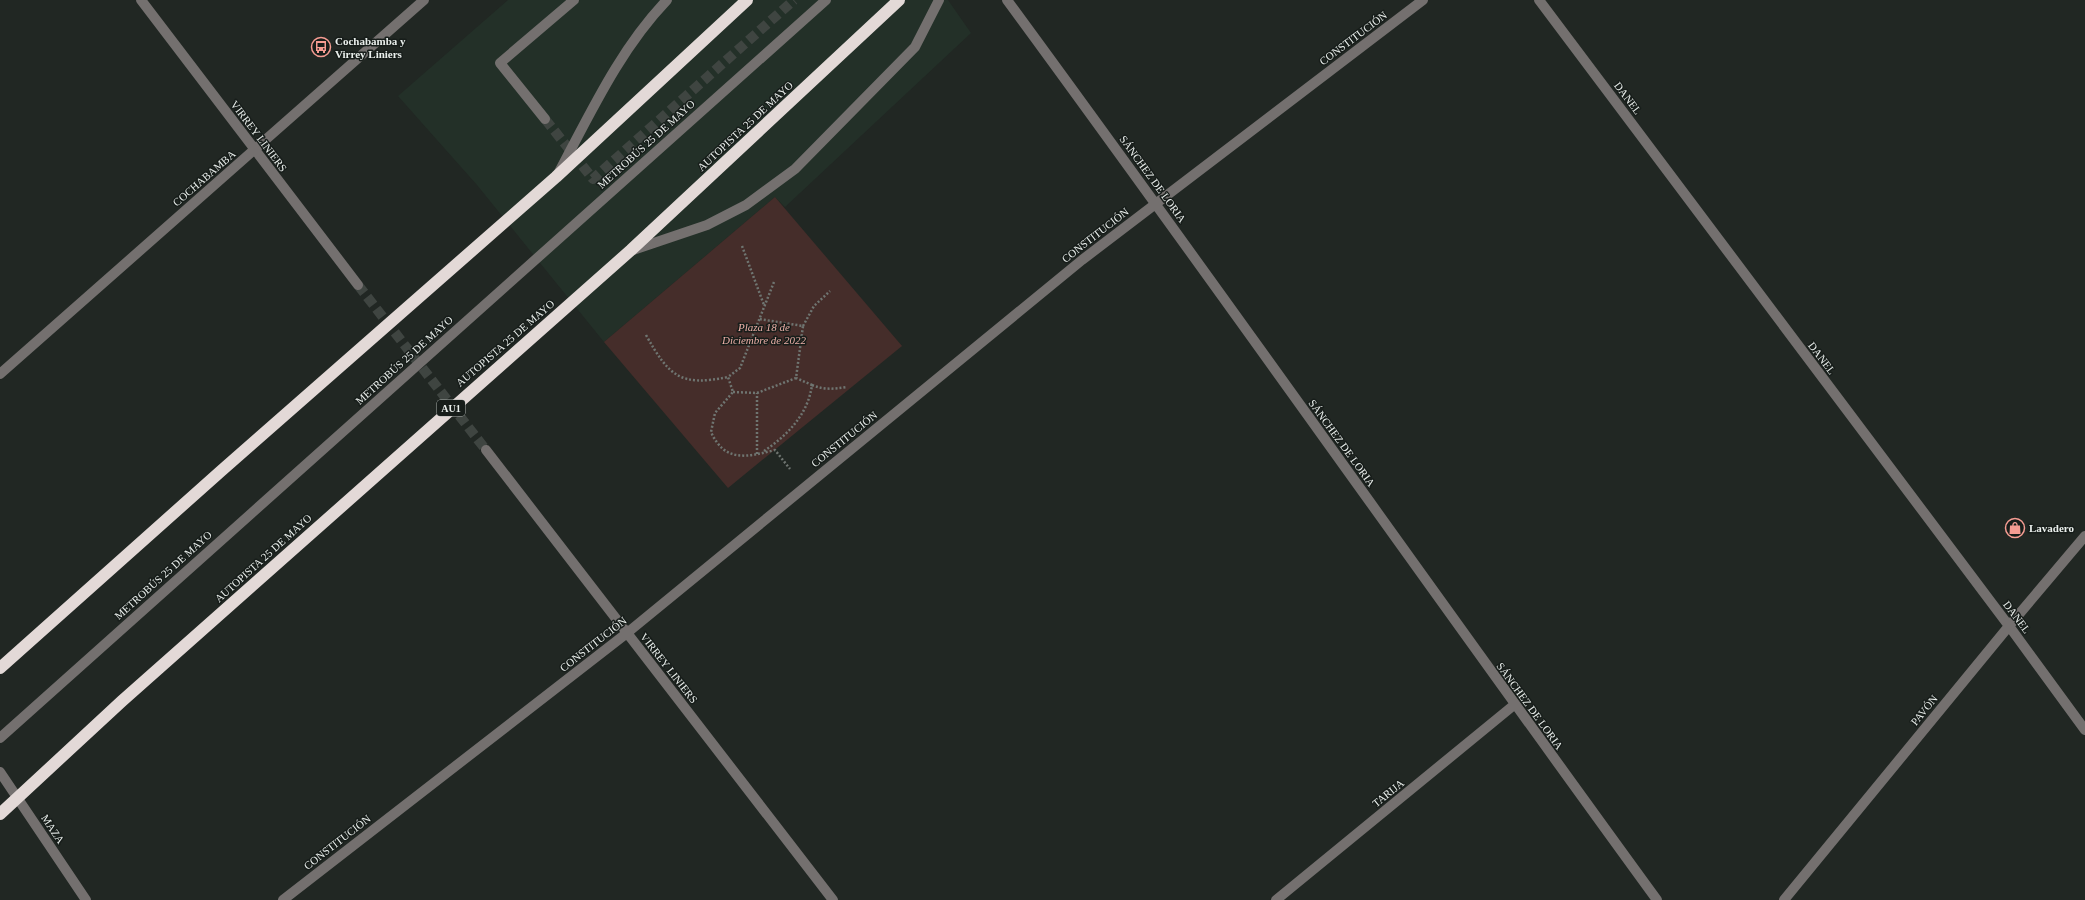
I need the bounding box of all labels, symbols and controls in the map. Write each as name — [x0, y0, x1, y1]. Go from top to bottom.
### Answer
street label: CONSTITUCIÓN — [1317, 9, 1389, 67]
place label: Cochabamba y Virrey Liniers — [335, 35, 406, 60]
bus stop icon: Cochabamba y Virrey Liniers — [310, 36, 332, 58]
street label: AUTOPISTA 25 DE MAYO — [695, 79, 795, 173]
street label: DANEL — [1612, 80, 1644, 117]
street label: METROBÚS 25 DE MAYO — [595, 97, 697, 191]
street label: VIRREY LINIERS — [228, 98, 290, 174]
street label: SÁNCHEZ DE LORIA — [1117, 133, 1189, 225]
street label: COCHABAMBA — [170, 148, 238, 208]
street label: CONSTITUCIÓN — [1059, 205, 1131, 265]
street label: AUTOPISTA 25 DE MAYO — [454, 297, 556, 389]
street label: METROBÚS 25 DE MAYO — [353, 313, 455, 407]
park label: Plaza 18 de Diciembre de 2022 — [721, 321, 806, 346]
street label: DANEL — [1806, 340, 1838, 377]
street label: SÁNCHEZ DE LORIA — [1306, 397, 1378, 489]
road number: AU1 — [437, 400, 465, 416]
street label: CONSTITUCIÓN — [809, 409, 879, 469]
street label: AUTOPISTA 25 DE MAYO — [212, 511, 314, 605]
shop icon: Lavadero — [2004, 517, 2026, 539]
place label: Lavadero — [2029, 522, 2075, 534]
street label: METROBÚS 25 DE MAYO — [112, 528, 214, 622]
street label: DANEL — [2001, 599, 2033, 636]
street label: CONSTITUCIÓN — [557, 614, 629, 674]
street label: VIRREY LINIERS — [638, 631, 700, 705]
street label: SÁNCHEZ DE LORIA — [1494, 660, 1566, 752]
street label: PAVÓN — [1908, 692, 1940, 728]
street label: TARIJA — [1370, 777, 1406, 809]
street label: MAZA — [39, 812, 67, 846]
street label: CONSTITUCIÓN — [301, 812, 373, 872]

